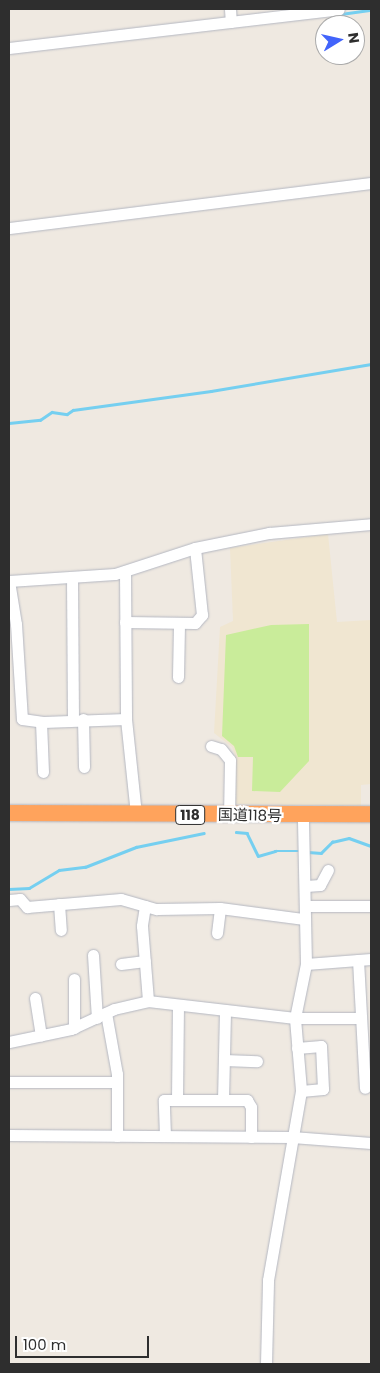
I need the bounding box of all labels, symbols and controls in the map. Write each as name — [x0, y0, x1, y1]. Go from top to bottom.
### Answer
north arrow — [315, 15, 365, 65]
text: N — [343, 31, 365, 45]
road number: 118 — [175, 804, 205, 826]
street label: 国道118号 — [218, 805, 282, 825]
scale bar — [18, 1326, 151, 1358]
text: 100 m — [23, 1334, 66, 1355]

